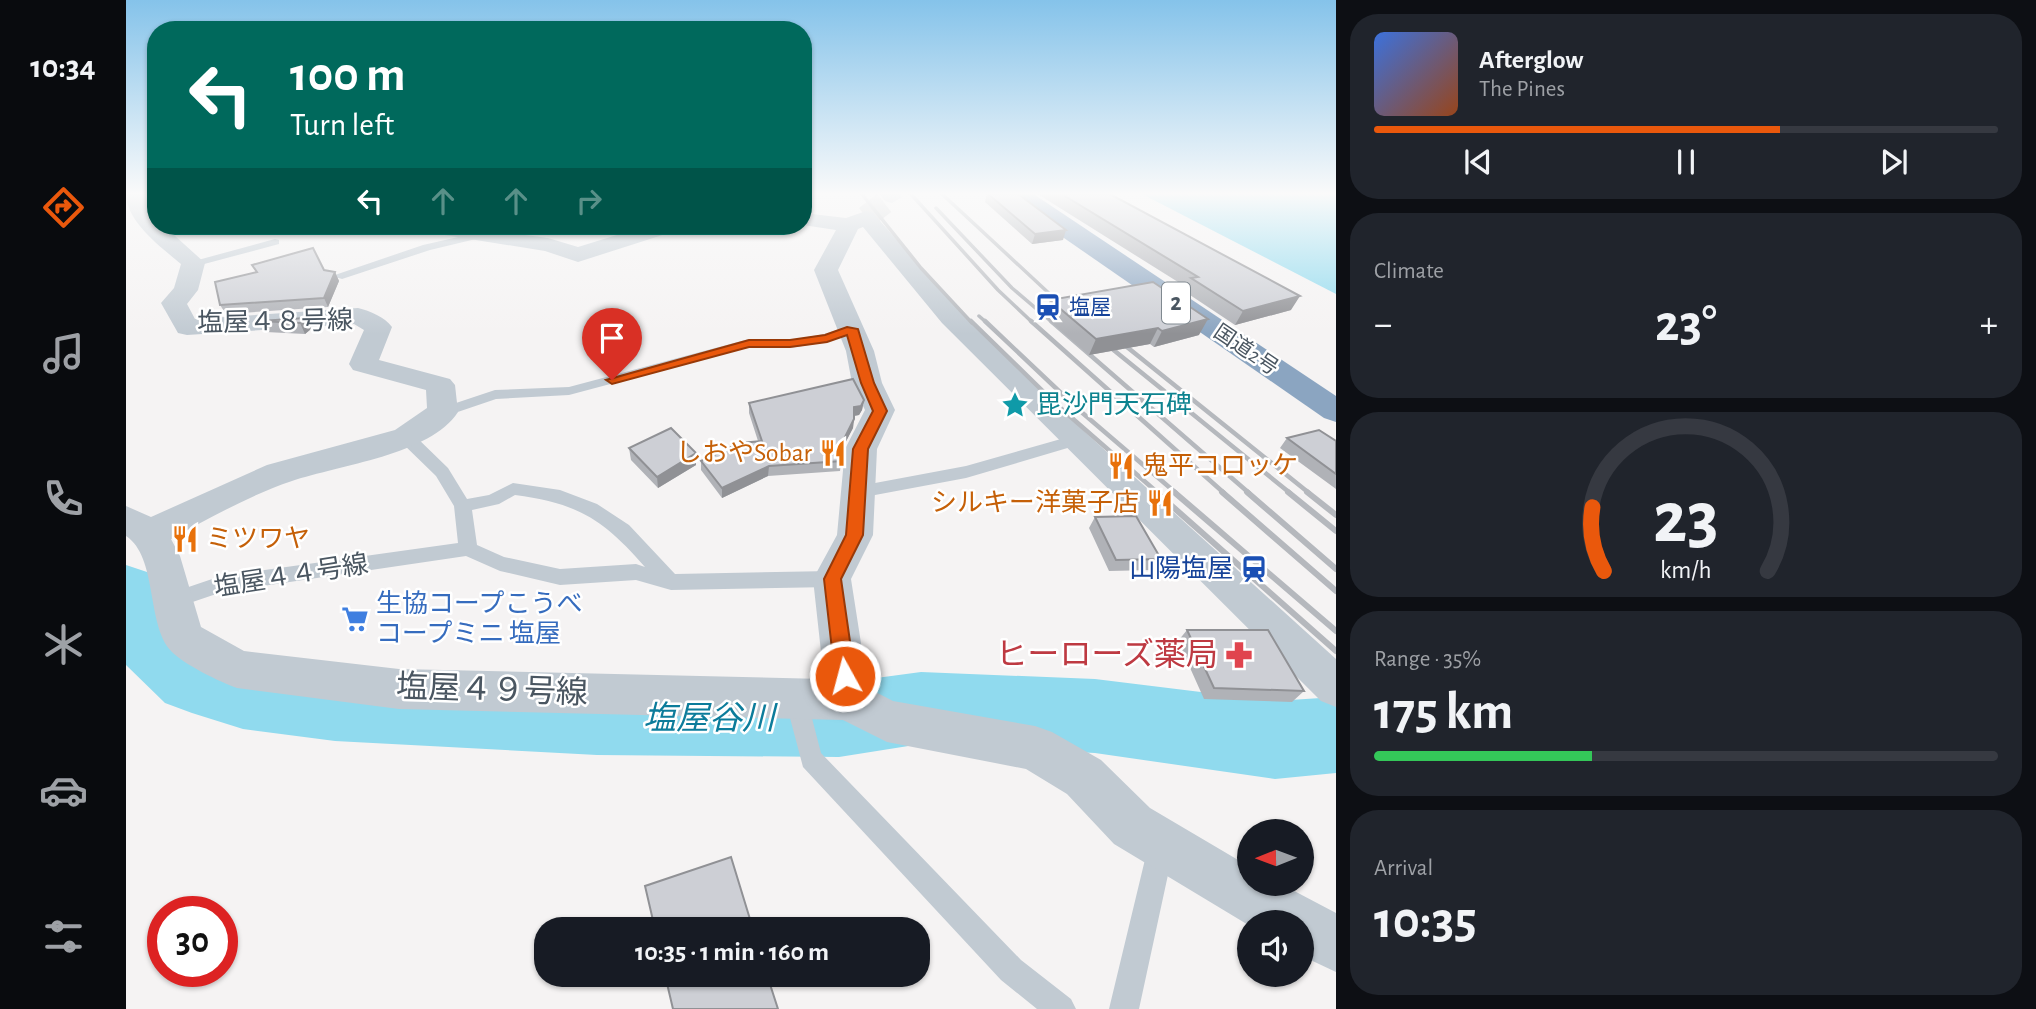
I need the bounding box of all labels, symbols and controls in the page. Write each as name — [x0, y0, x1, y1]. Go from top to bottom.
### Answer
text: Afterglow — [1479, 47, 1583, 73]
icon: left — [175, 49, 266, 140]
text: 10:34 — [30, 51, 96, 83]
text: 100 m — [290, 51, 406, 100]
text: The Pines — [1479, 78, 1565, 101]
text: Turn left — [290, 109, 394, 141]
icon: previous — [1459, 143, 1497, 181]
icon: pause — [1667, 143, 1705, 181]
icon: next — [1875, 143, 1913, 181]
icon: left — [351, 182, 389, 220]
icon: ahead — [424, 182, 462, 220]
icon: ahead — [497, 182, 535, 220]
icon: right — [570, 182, 608, 220]
icon: directions — [39, 183, 88, 232]
text: Climate — [1374, 260, 1444, 283]
road number: 2 — [1162, 282, 1190, 324]
station icon: 塩屋 — [1033, 292, 1063, 322]
place label: 塩屋 — [1069, 296, 1111, 318]
text: 23° — [1655, 298, 1717, 350]
street label: 塩屋４８号線 — [197, 306, 353, 336]
text: − — [1374, 306, 1392, 344]
text: + — [1980, 306, 1998, 344]
pin — [582, 308, 642, 380]
icon: arrive — [593, 319, 631, 357]
street label: 国道2号 — [1210, 320, 1283, 379]
icon: music — [39, 329, 88, 378]
place icon: 毘沙門天石碑 — [1000, 390, 1030, 420]
place label: 毘沙門天石碑 — [1036, 391, 1192, 418]
restaurant icon: しおやSobar — [818, 438, 848, 468]
place label: しおやSobar — [676, 440, 813, 466]
restaurant icon: 鬼平コロッケ — [1106, 451, 1136, 481]
place label: 鬼平コロッケ — [1142, 452, 1298, 479]
icon: phone — [39, 474, 88, 523]
text: 23 — [1653, 483, 1719, 556]
restaurant icon: シルキー洋菓子店 — [1145, 488, 1175, 518]
place label: シルキー洋菓子店 — [931, 489, 1139, 516]
restaurant icon: ミツワヤ — [170, 524, 200, 554]
place label: ミツワヤ — [206, 526, 310, 552]
street label: 塩屋４４号線 — [212, 549, 370, 601]
place label: 山陽塩屋 — [1129, 554, 1233, 582]
station icon: 山陽塩屋 — [1239, 554, 1269, 584]
text: km/h — [1660, 557, 1712, 582]
place label: 生協コープこうべ コープミニ 塩屋 — [376, 590, 582, 647]
supermarket icon: 生協コープこうべ コープミニ 塩屋 — [340, 604, 370, 634]
icon: climate — [39, 620, 88, 669]
place label: ヒーローズ薬局 — [996, 637, 1218, 671]
position arrow — [808, 639, 882, 713]
pharmacy icon: ヒーローズ薬局 — [1224, 640, 1254, 670]
text: Range · 35% — [1374, 648, 1481, 671]
street label: 塩屋４９号線 — [395, 669, 589, 709]
text: 175 km — [1374, 686, 1513, 738]
water label: 塩屋谷川 — [643, 701, 778, 736]
icon: car — [39, 766, 88, 815]
north arrow — [1237, 819, 1314, 896]
map controls — [1237, 819, 1314, 987]
text: Arrival — [1374, 857, 1433, 880]
text: 10:35 — [1374, 895, 1477, 947]
speed limit sign: 30 — [147, 896, 238, 987]
button: sound — [1237, 910, 1314, 987]
icon: filters — [39, 912, 88, 961]
text: 10:35 · 1 min · 160 m — [635, 939, 829, 965]

